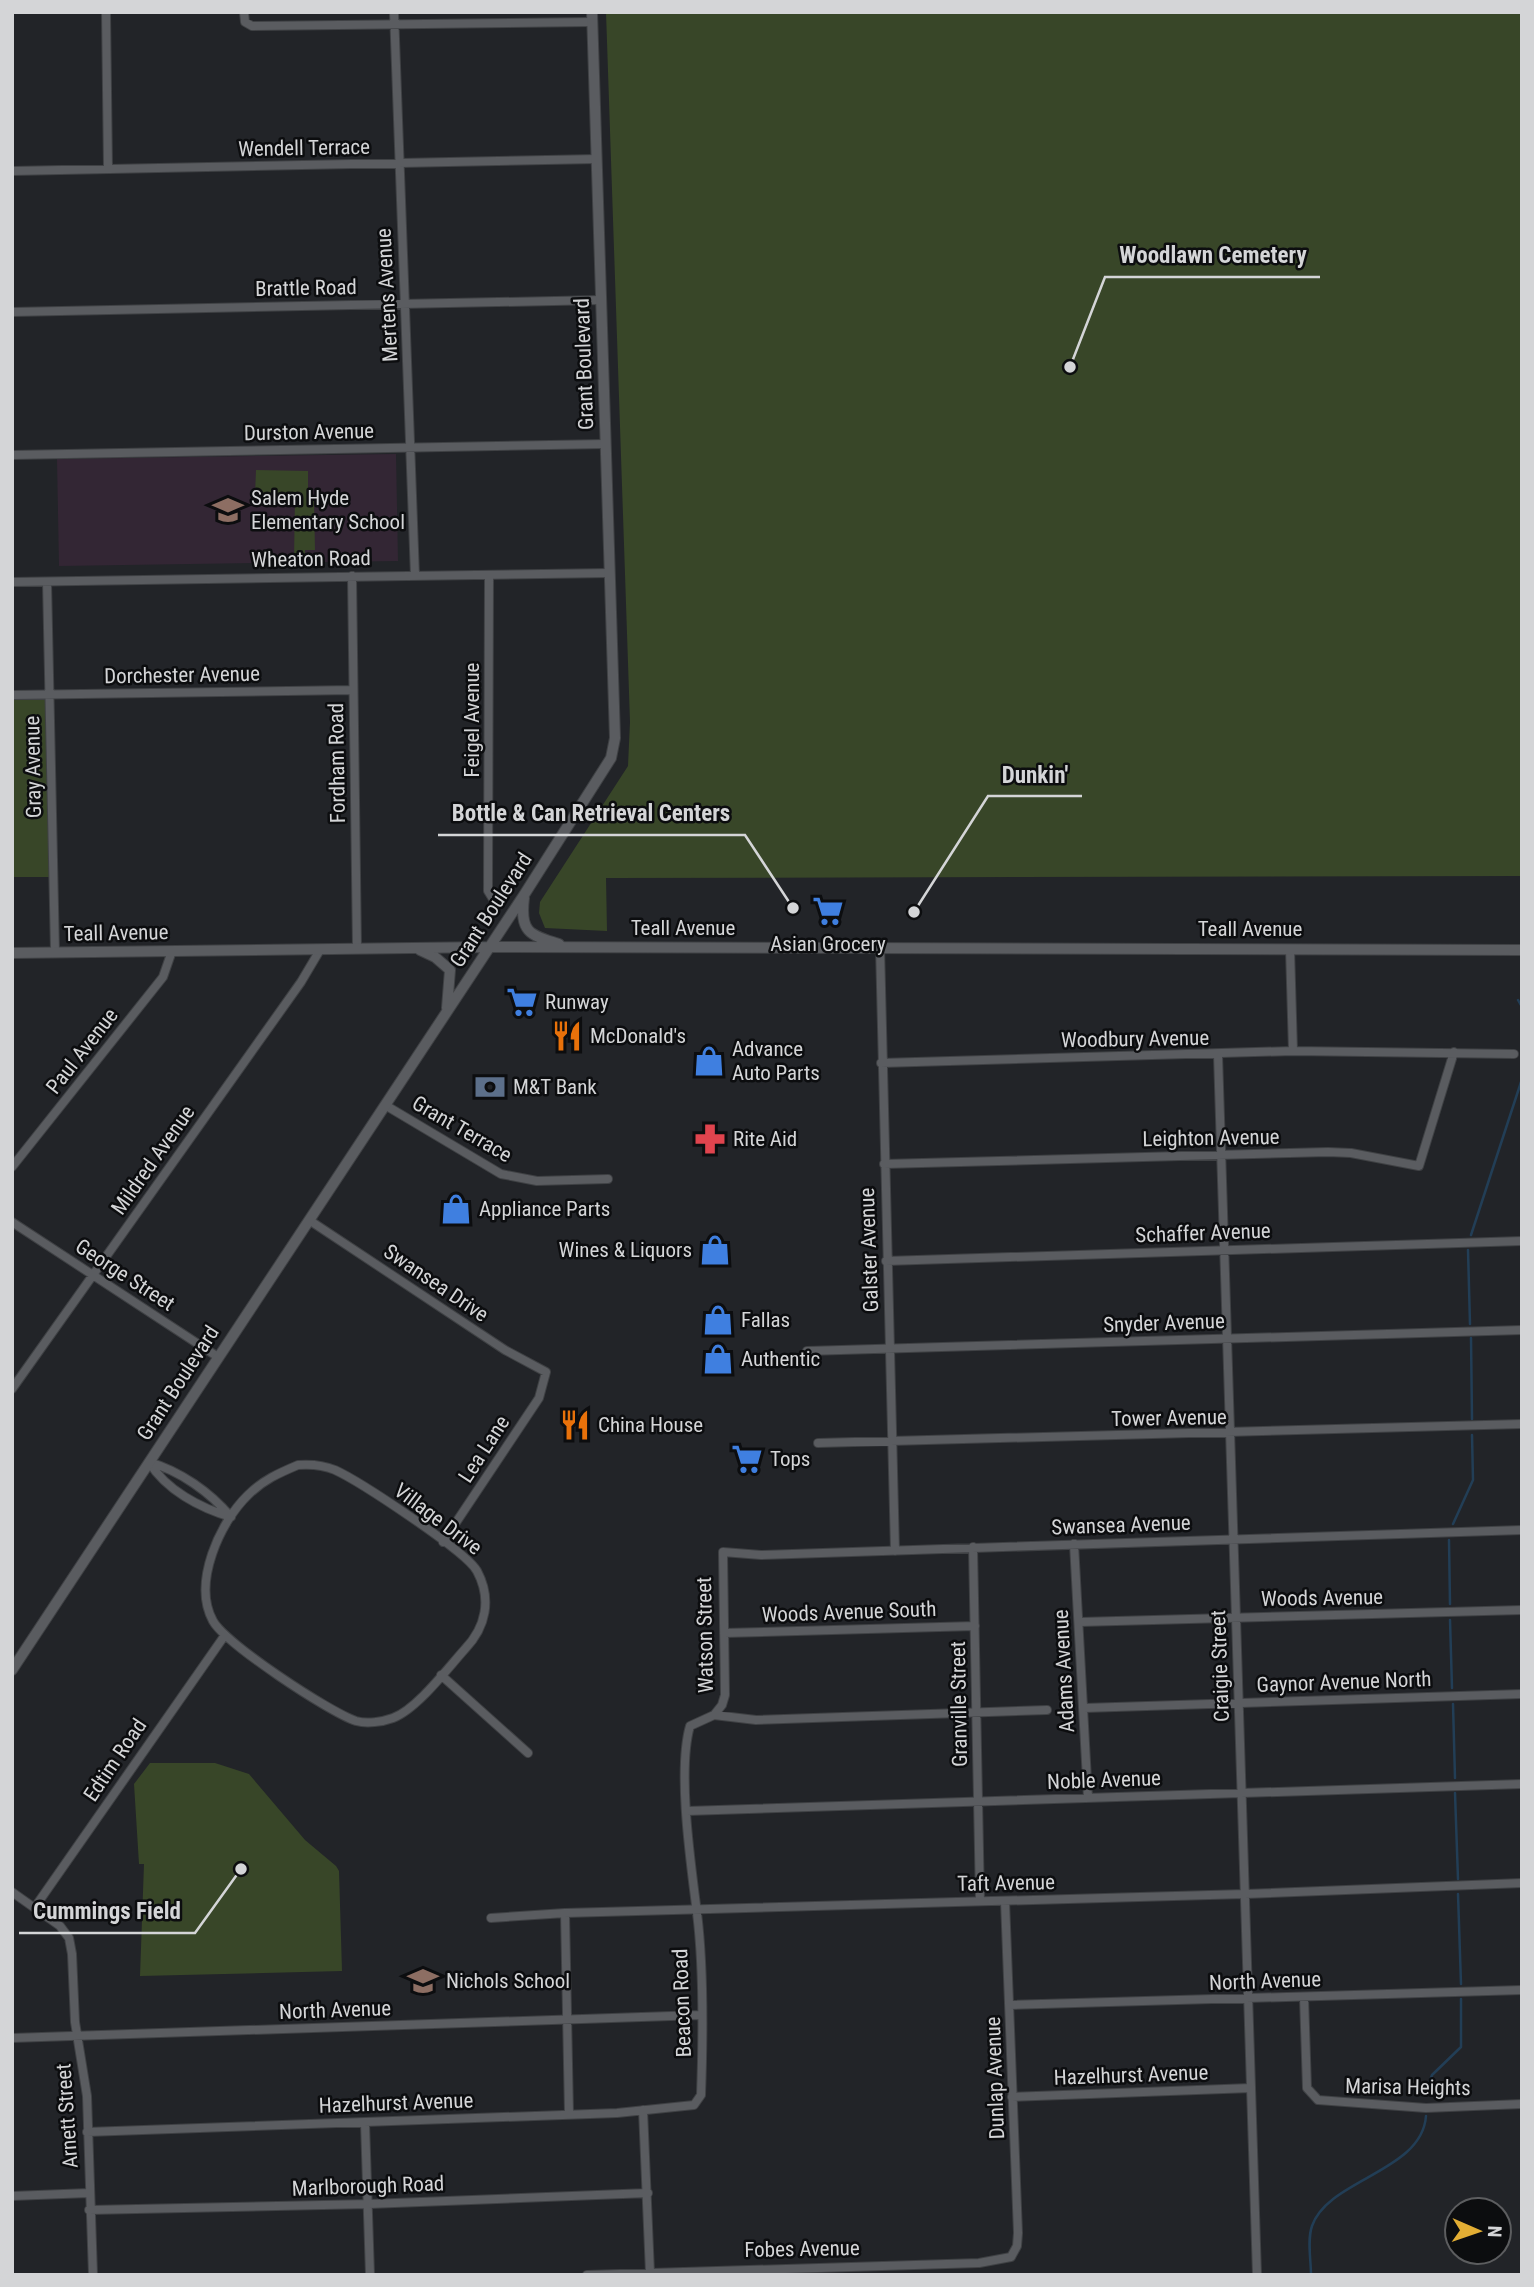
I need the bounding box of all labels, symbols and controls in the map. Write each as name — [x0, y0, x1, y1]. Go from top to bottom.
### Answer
street label: Wendell Terrace — [238, 135, 370, 161]
street label: Mertens Avenue — [372, 227, 402, 362]
callout: Woodlawn Cemetery — [1105, 233, 1320, 277]
text: Woodlawn Cemetery — [1119, 242, 1307, 269]
street label: Brattle Road — [255, 275, 357, 301]
street label: Grant Boulevard — [570, 298, 598, 430]
street label: Durston Avenue — [244, 419, 374, 445]
place label: Salem Hyde Elementary School — [251, 486, 405, 534]
school or university icon: Salem Hyde Elementary School — [211, 493, 245, 527]
street label: Wheaton Road — [251, 546, 371, 572]
street label: Dorchester Avenue — [104, 662, 260, 688]
street label: Feigel Avenue — [460, 662, 484, 777]
street label: Fordham Road — [324, 703, 350, 823]
street label: Gray Avenue — [20, 715, 46, 818]
callout: Dunkin' — [988, 752, 1082, 796]
text: Dunkin' — [1002, 762, 1069, 789]
callout: Bottle & Can Retrieval Centers — [438, 791, 745, 835]
text: Bottle & Can Retrieval Centers — [452, 800, 730, 827]
street label: Grant Boulevard — [445, 848, 537, 972]
supermarket icon: Asian Grocery — [811, 894, 845, 928]
street label: Teall Avenue — [631, 916, 736, 940]
street label: Teall Avenue — [1198, 917, 1303, 941]
street label: Teall Avenue — [63, 920, 169, 946]
place label: Asian Grocery — [770, 932, 886, 956]
supermarket icon: Runway — [505, 985, 539, 1019]
place label: Runway — [545, 990, 609, 1014]
street label: Paul Avenue — [41, 1003, 123, 1099]
restaurant icon: McDonald's — [550, 1019, 584, 1053]
place label: McDonald's — [590, 1024, 686, 1048]
street label: Woodbury Avenue — [1061, 1026, 1209, 1052]
place label: Advance Auto Parts — [732, 1037, 820, 1085]
shop icon: Advance Auto Parts — [692, 1044, 726, 1078]
bank icon: M&T Bank — [473, 1070, 507, 1104]
place label: M&T Bank — [513, 1075, 597, 1099]
street label: Grant Terrace — [408, 1091, 516, 1167]
street label: Mildred Avenue — [107, 1101, 200, 1219]
pharmacy icon: Rite Aid — [693, 1122, 727, 1156]
street label: Leighton Avenue — [1142, 1125, 1280, 1151]
place label: Rite Aid — [733, 1127, 797, 1151]
street label: Galster Avenue — [855, 1187, 883, 1313]
shop icon: Appliance Parts — [439, 1192, 473, 1226]
place label: Appliance Parts — [479, 1197, 610, 1221]
street label: Schaffer Avenue — [1135, 1219, 1271, 1247]
shop icon: Wines & Liquors — [698, 1233, 732, 1267]
street label: George Street — [71, 1234, 179, 1316]
place label: Wines & Liquors — [559, 1238, 692, 1262]
street label: Swansea Drive — [379, 1239, 493, 1327]
shop icon: Fallas — [701, 1303, 735, 1337]
place label: Fallas — [741, 1308, 790, 1332]
street label: Snyder Avenue — [1103, 1309, 1225, 1337]
street label: Grant Boulevard — [132, 1321, 224, 1445]
shop icon: Authentic — [701, 1342, 735, 1376]
place label: Authentic — [741, 1347, 820, 1371]
street label: Tower Avenue — [1111, 1405, 1227, 1431]
restaurant icon: China House — [558, 1408, 592, 1442]
street label: Lea Lane — [454, 1411, 515, 1487]
place label: China House — [598, 1413, 703, 1437]
supermarket icon: Tops — [730, 1442, 764, 1476]
place label: Tops — [770, 1447, 810, 1471]
street label: Village Drive — [390, 1478, 487, 1560]
street label: Swansea Avenue — [1051, 1511, 1191, 1539]
street label: Watson Street — [692, 1577, 718, 1693]
street label: Woods Avenue — [1261, 1585, 1383, 1611]
street label: Woods Avenue South — [761, 1597, 937, 1627]
street label: Adams Avenue — [1049, 1609, 1079, 1733]
street label: Craigie Street — [1206, 1610, 1234, 1722]
street label: Granville Street — [946, 1641, 972, 1767]
street label: Gaynor Avenue North — [1256, 1667, 1432, 1697]
street label: Edtim Road — [79, 1714, 151, 1806]
street label: Noble Avenue — [1047, 1766, 1161, 1794]
street label: Taft Avenue — [957, 1870, 1055, 1896]
callout: Cummings Field — [19, 1889, 195, 1933]
text: Cummings Field — [33, 1898, 181, 1925]
street label: Beacon Road — [668, 1948, 696, 2058]
school or university icon: Nichols School — [406, 1964, 440, 1998]
street label: North Avenue — [1209, 1967, 1322, 1995]
place label: Nichols School — [446, 1969, 570, 1993]
street label: North Avenue — [279, 1996, 392, 2024]
street label: Dunlap Avenue — [981, 2016, 1009, 2140]
street label: Hazelhurst Avenue — [1053, 2060, 1209, 2090]
street label: Arnett Street — [51, 2063, 83, 2169]
street label: Marisa Heights — [1345, 2074, 1471, 2100]
street label: Hazelhurst Avenue — [318, 2088, 474, 2118]
street label: Marlborough Road — [291, 2171, 445, 2201]
north arrow — [1443, 2196, 1513, 2266]
text: N — [1483, 2225, 1506, 2238]
street label: Fobes Avenue — [744, 2236, 860, 2262]

